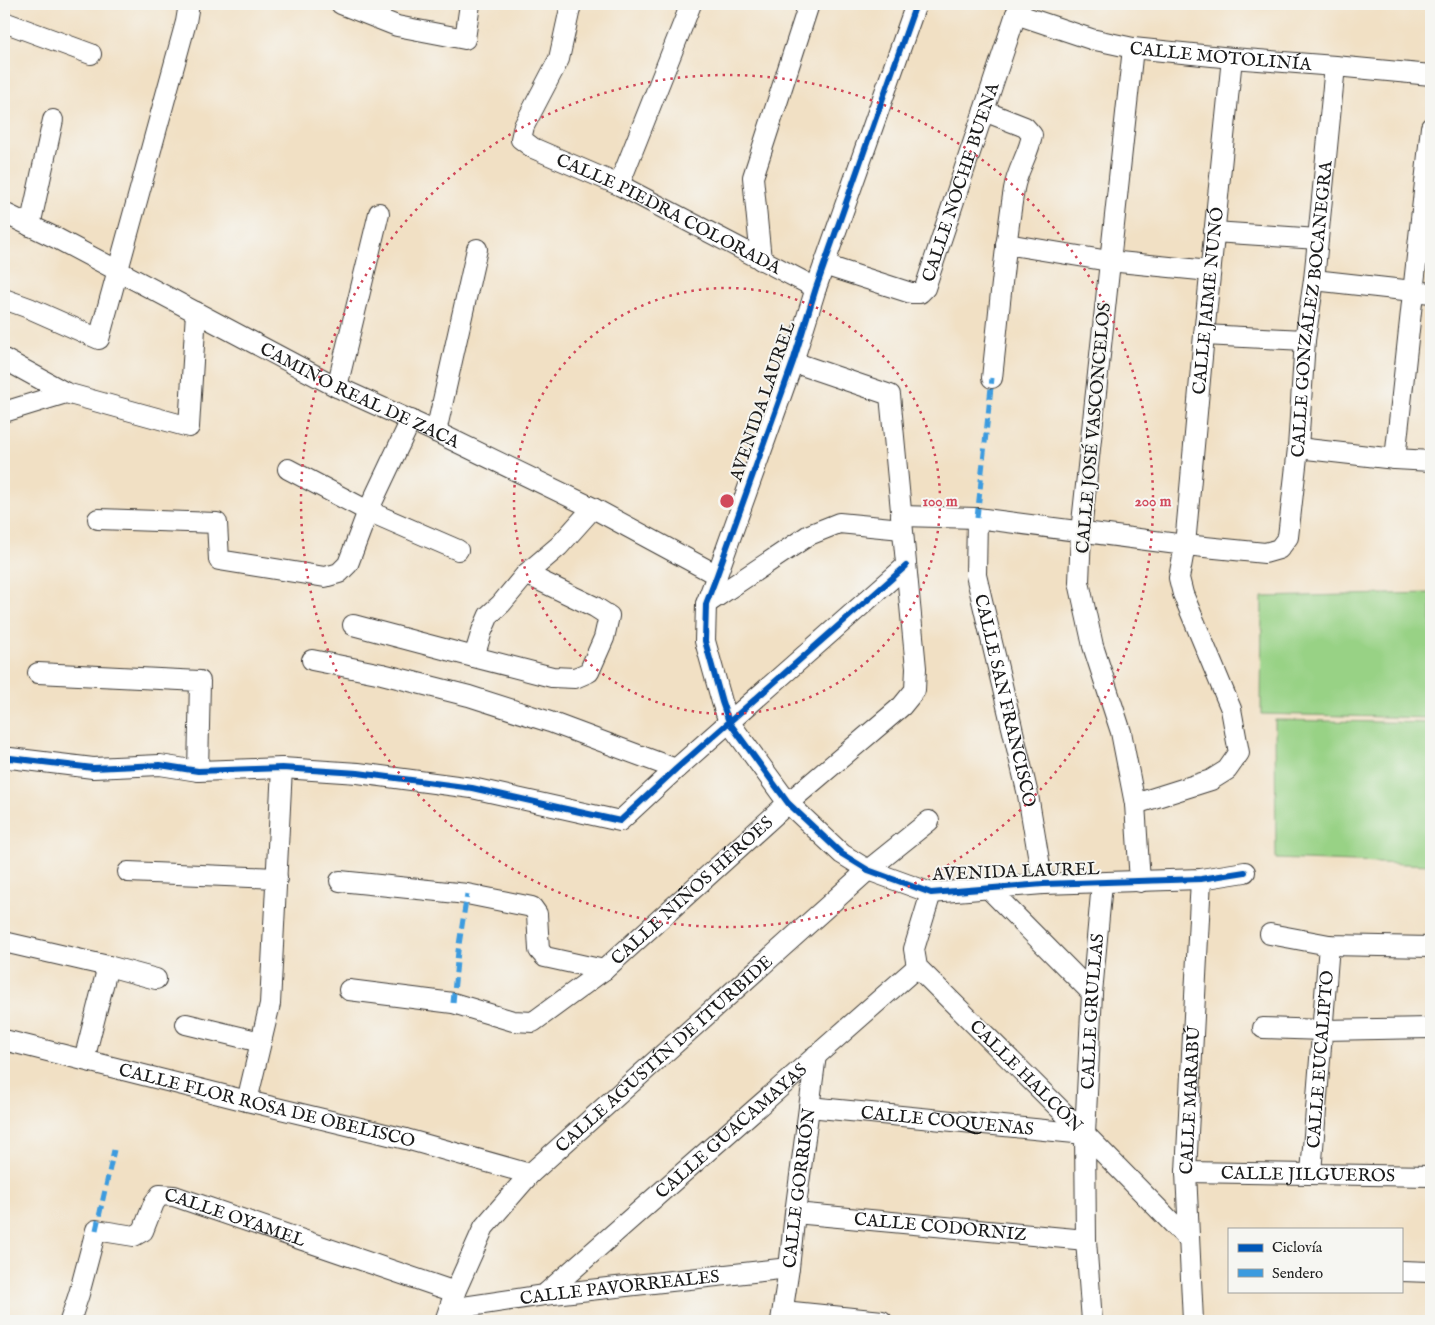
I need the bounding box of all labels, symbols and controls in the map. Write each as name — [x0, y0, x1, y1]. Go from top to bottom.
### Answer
street label: CALLE MOTOLINÍA — [1128, 38, 1313, 77]
street label: CALLE NOCHE BUENA — [918, 79, 1006, 285]
street label: CALLE PIEDRA COLORADA — [552, 149, 785, 281]
street label: CALLE GONZÁLEZ BOCANEGRA — [1287, 159, 1339, 459]
street label: CALLE JAIME NUNÓ — [1189, 206, 1230, 396]
street label: CALLE JOSÉ VASCONCELOS — [1070, 301, 1117, 555]
street label: AVENIDA LAUREL — [725, 318, 802, 485]
street label: CAMINO REAL DE ZACA — [256, 338, 464, 455]
centre of rings — [718, 492, 736, 510]
text: 100 m — [922, 492, 958, 511]
text: 200 m — [1135, 492, 1172, 511]
street label: CALLE SAN FRANCISCO — [968, 592, 1040, 809]
street label: CALLE NIÑOS HÉROES — [607, 812, 779, 971]
street label: AVENIDA LAUREL — [931, 858, 1100, 887]
street label: CALLE GRULLAS — [1077, 933, 1110, 1090]
street label: CALLE AGUSTÍN DE ITURBIDE — [551, 951, 778, 1158]
street label: CALLE EUCALIPTO — [1303, 969, 1340, 1149]
street label: CALLE HALCÓN — [964, 1016, 1087, 1138]
street label: CALLE MARABÚ — [1176, 1025, 1206, 1175]
street label: CALLE FLOR ROSA DE OBELISCO — [116, 1059, 418, 1154]
street label: CALLE GUACAMAYAS — [651, 1059, 813, 1205]
street label: CALLE COQUENAS — [860, 1102, 1035, 1142]
street label: CALLE GORRIÓN — [779, 1107, 822, 1270]
street label: CALLE JILGUEROS — [1221, 1163, 1395, 1188]
street label: CALLE OYAMEL — [164, 1185, 308, 1253]
street label: CALLE CODORNIZ — [853, 1209, 1028, 1247]
legend — [1228, 1228, 1402, 1292]
text: Ciclovía — [1272, 1238, 1323, 1257]
text: Sendero — [1272, 1264, 1323, 1283]
street label: CALLE PAVORREALES — [518, 1266, 721, 1311]

